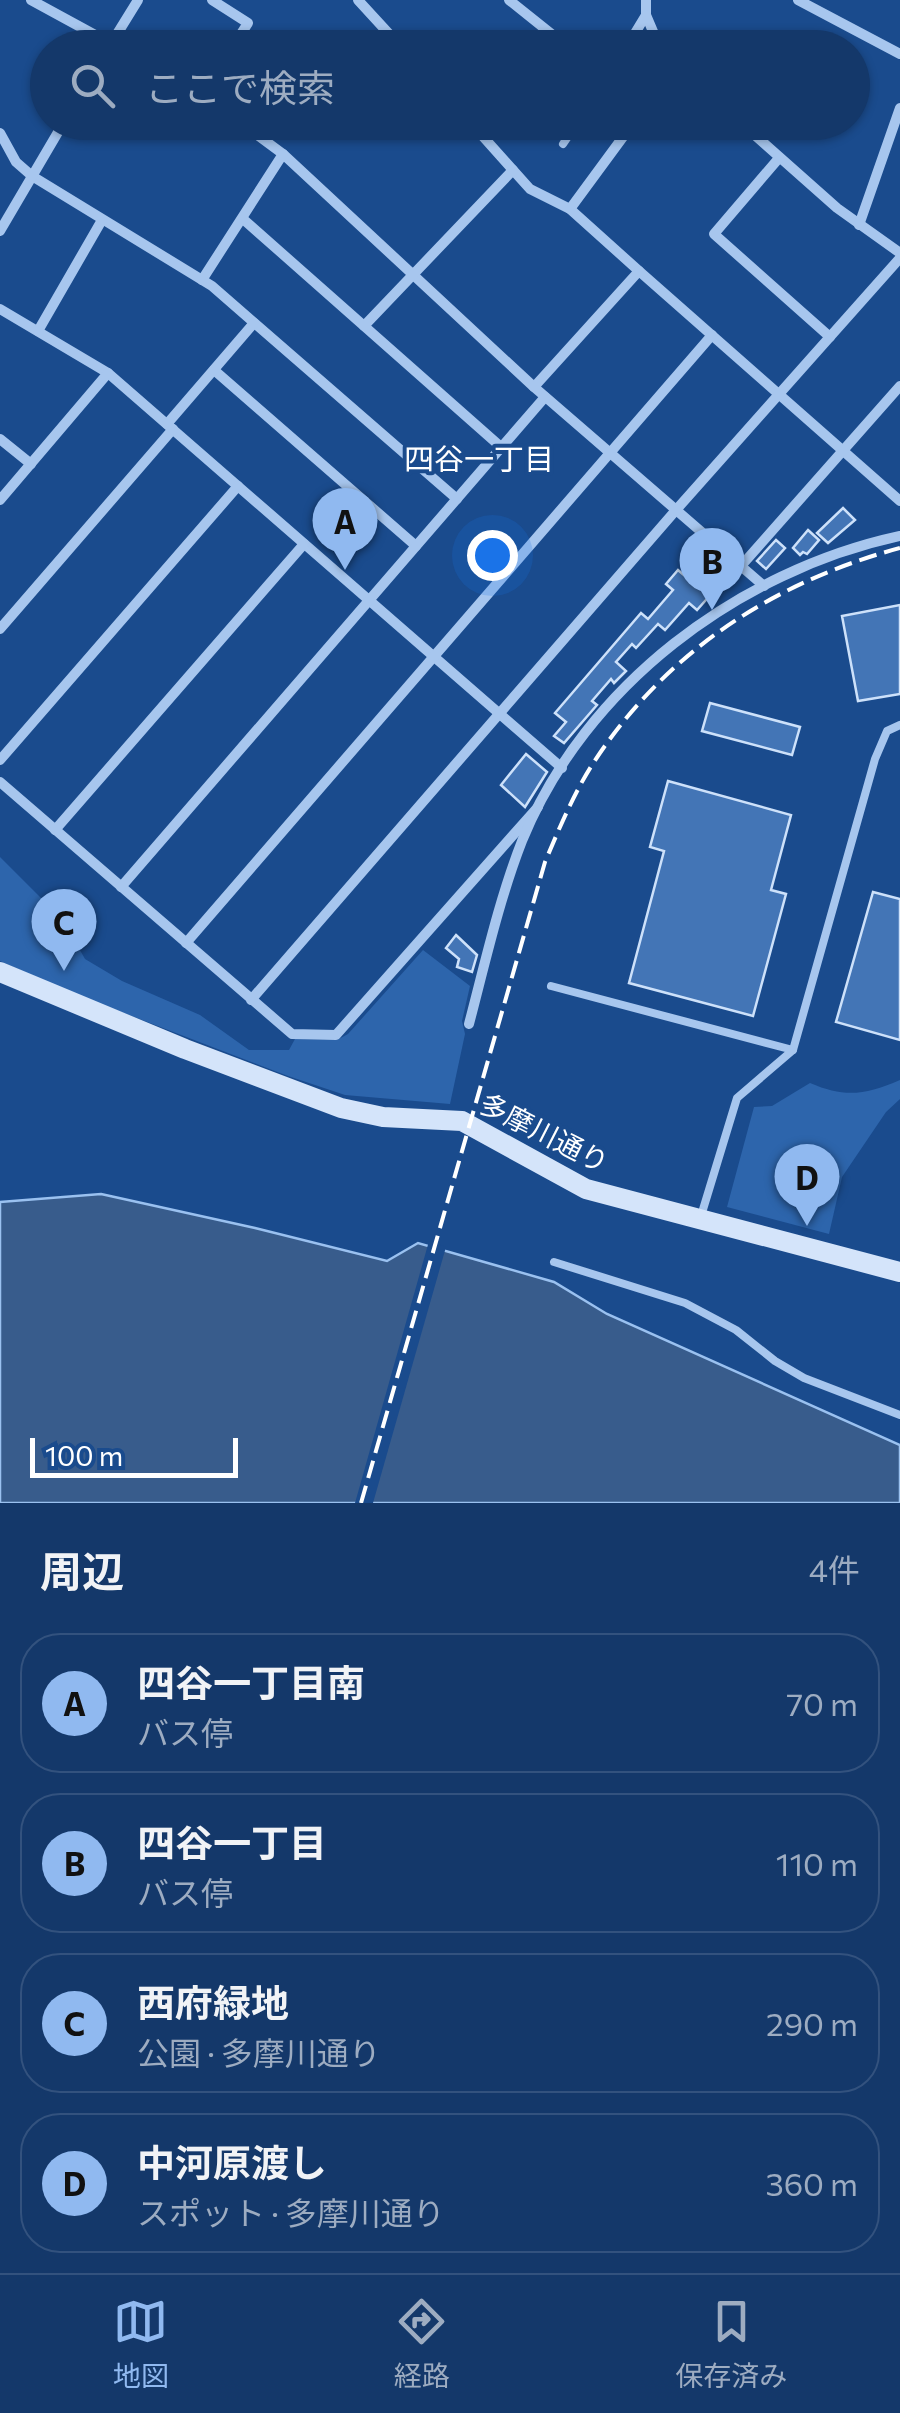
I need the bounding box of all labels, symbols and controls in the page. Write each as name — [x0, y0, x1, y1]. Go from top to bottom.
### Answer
search box — [30, 30, 870, 140]
icon: search — [65, 58, 120, 113]
text: ここで検索 — [145, 63, 335, 110]
district label: 四谷一丁目 — [404, 439, 554, 476]
pin: A — [312, 488, 378, 570]
pin: B — [680, 528, 744, 610]
your location — [467, 530, 518, 581]
pin: C — [32, 888, 96, 971]
street label: 多摩川通り — [474, 1085, 615, 1179]
pin: D — [774, 1144, 840, 1226]
scale bar — [30, 1433, 238, 1478]
text: 100 m — [45, 1438, 123, 1472]
text: 周辺 — [40, 1544, 124, 1596]
text: 4件 — [809, 1549, 860, 1589]
text: 四谷一丁目南 — [137, 1658, 365, 1705]
text: A — [63, 1683, 86, 1723]
text: 70 m — [786, 1683, 858, 1723]
text: バス停 — [137, 1712, 233, 1752]
text: 四谷一丁目 — [137, 1818, 327, 1865]
text: B — [64, 1843, 85, 1883]
text: 110 m — [776, 1843, 858, 1883]
text: バス停 — [137, 1872, 233, 1912]
text: 西府緑地 — [137, 1978, 289, 2025]
text: C — [64, 2003, 85, 2043]
text: 290 m — [766, 2003, 858, 2043]
text: 公園 · 多摩川通り — [137, 2032, 381, 2072]
text: 中河原渡し — [137, 2138, 327, 2185]
text: D — [63, 2163, 86, 2203]
text: 360 m — [765, 2163, 858, 2203]
text: スポット · 多摩川通り — [137, 2192, 445, 2232]
tab: 地図 — [113, 2294, 169, 2394]
tab: 経路 — [394, 2294, 450, 2394]
tab: 保存済み — [675, 2294, 787, 2394]

